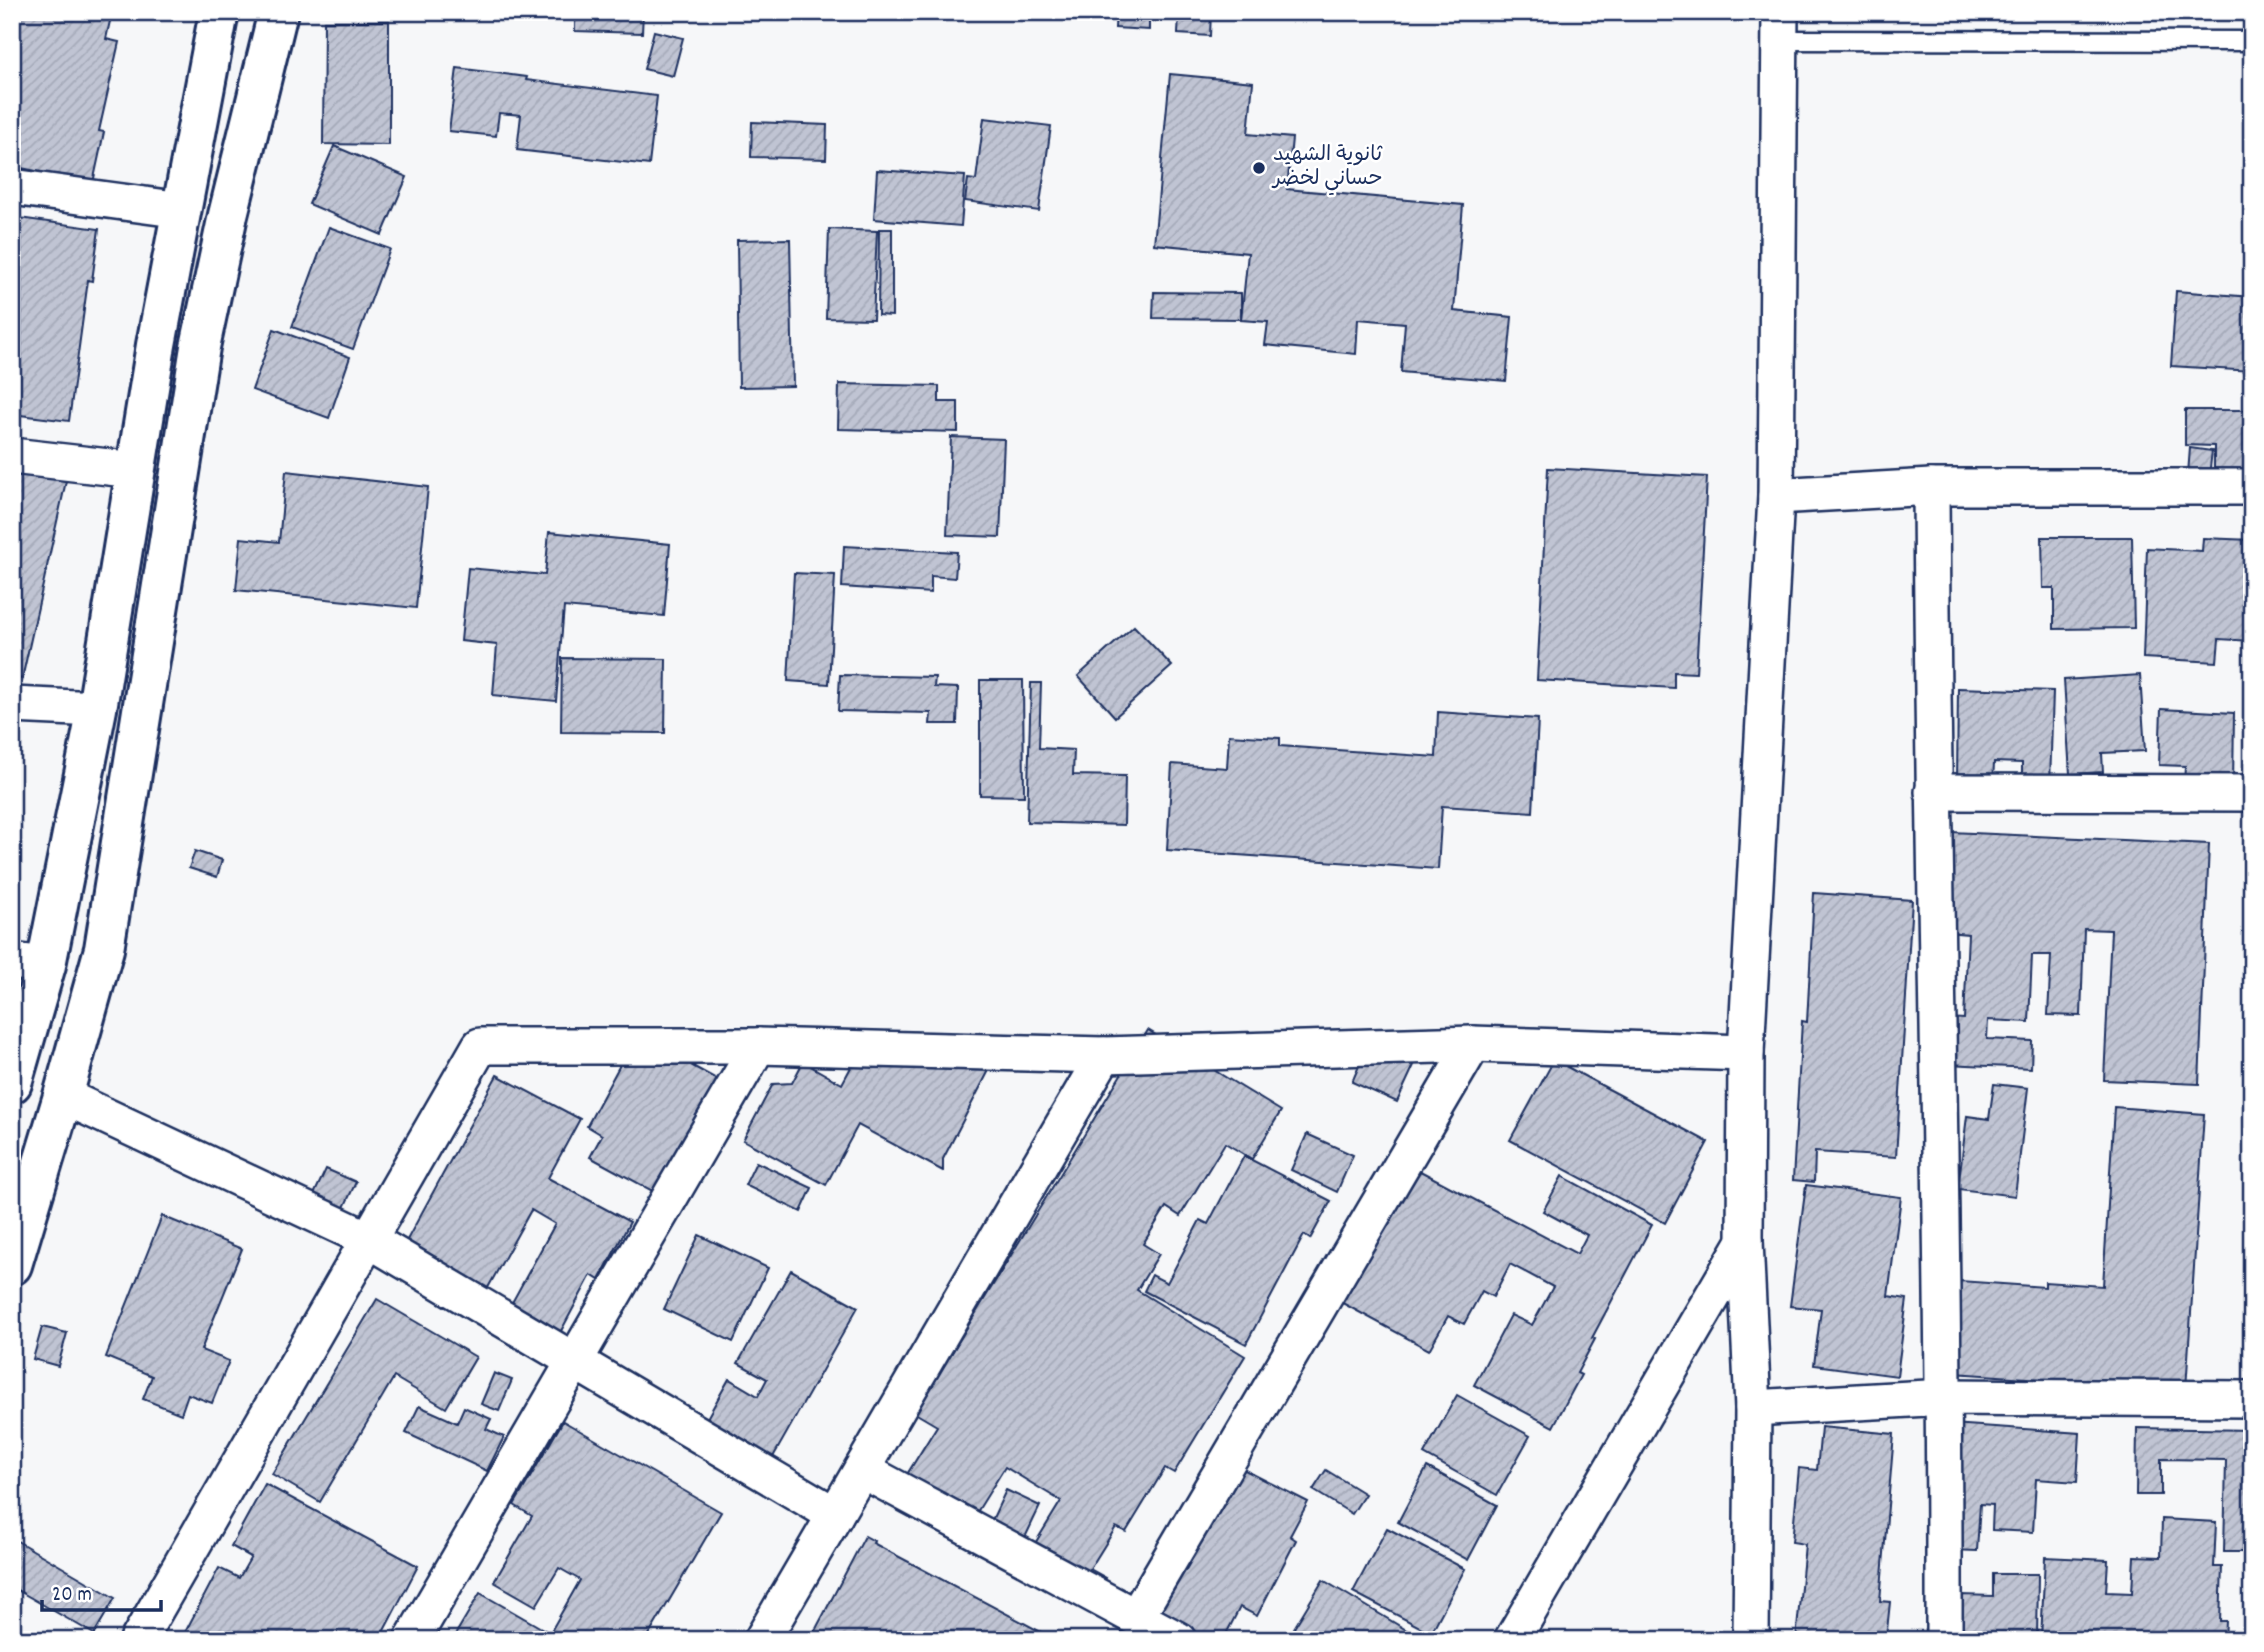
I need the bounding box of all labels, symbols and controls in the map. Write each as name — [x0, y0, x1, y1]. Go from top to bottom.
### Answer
place label: ثانوية الشهيد حساني لخضر — [1271, 141, 1383, 196]
marker: ثانوية الشهيد حساني لخضر — [1251, 160, 1267, 176]
scale bar — [42, 1568, 161, 1612]
text: 20 m — [52, 1581, 92, 1611]

